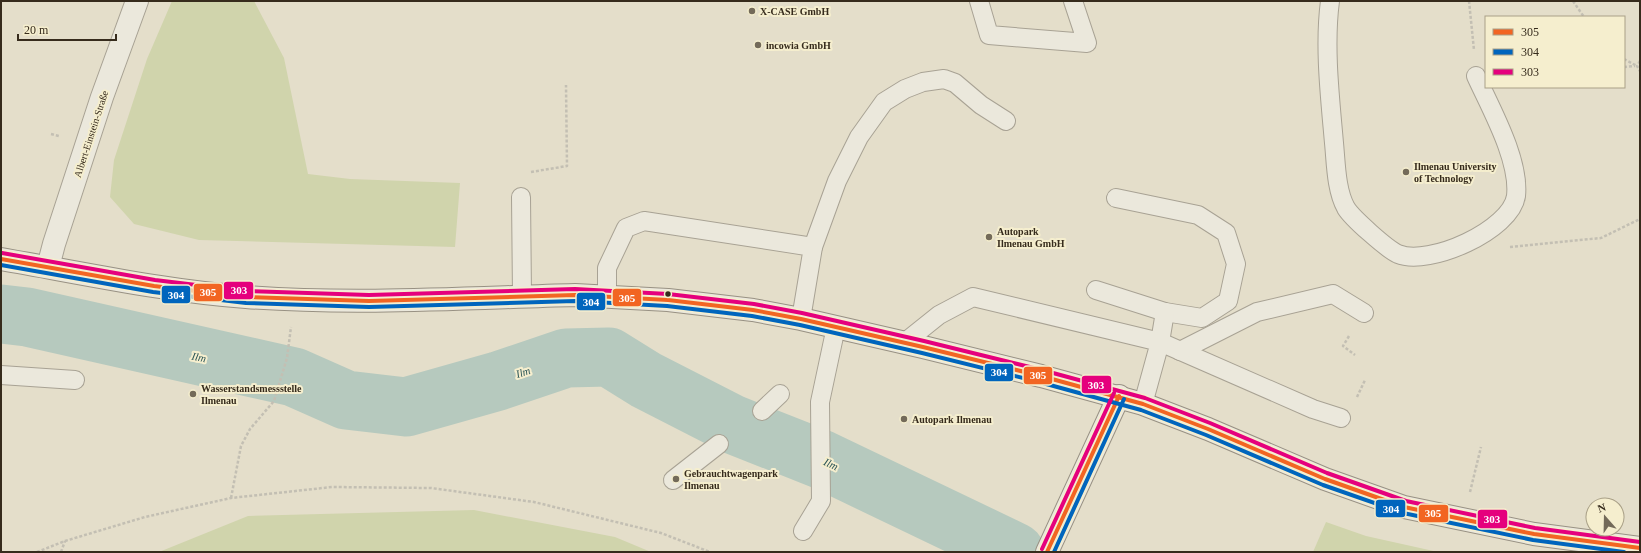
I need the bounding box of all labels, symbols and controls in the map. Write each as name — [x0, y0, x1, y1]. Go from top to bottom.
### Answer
marker: X-CASE GmbH — [747, 6, 757, 16]
place label: X-CASE GmbH — [760, 6, 829, 17]
scale bar — [18, 16, 116, 42]
legend — [1485, 16, 1625, 88]
text: 20 m — [24, 23, 49, 37]
text: 305 — [1521, 25, 1539, 39]
marker: incowia GmbH — [753, 40, 763, 50]
place label: incowia GmbH — [766, 40, 831, 51]
text: 304 — [1521, 45, 1539, 59]
text: 303 — [1521, 65, 1539, 79]
street label: Albert-Einstein-Straße — [72, 89, 110, 179]
place label: Ilmenau University of Technology — [1414, 161, 1497, 184]
marker: Ilmenau University of Technology — [1401, 167, 1411, 177]
place label: Autopark Ilmenau GmbH — [997, 226, 1065, 249]
marker: Autopark Ilmenau GmbH — [984, 232, 994, 242]
line badge: 303 — [223, 281, 254, 300]
line badge: 305 — [193, 283, 223, 302]
text: 303 — [231, 284, 248, 296]
line badge: 304 — [161, 285, 191, 304]
text: 305 — [200, 286, 217, 298]
line badge: 305 — [612, 288, 642, 307]
text: 304 — [168, 289, 185, 301]
unlabelled marker — [663, 289, 673, 299]
line badge: 304 — [576, 292, 606, 311]
text: 305 — [619, 292, 636, 304]
text: 304 — [583, 296, 600, 308]
water label: Ilm — [190, 349, 207, 364]
line badge: 304 — [984, 363, 1014, 382]
water label: Ilm — [513, 364, 532, 380]
text: 304 — [991, 366, 1008, 378]
line badge: 305 — [1023, 366, 1053, 385]
text: 305 — [1030, 369, 1047, 381]
line badge: 303 — [1081, 375, 1112, 394]
text: 303 — [1088, 379, 1105, 391]
place label: Wasserstandsmessstelle Ilmenau — [201, 383, 302, 406]
marker: Wasserstandsmessstelle Ilmenau — [188, 389, 198, 399]
marker: Autopark Ilmenau — [899, 414, 909, 424]
place label: Autopark Ilmenau — [912, 414, 992, 425]
water label: Ilm — [821, 455, 840, 473]
place label: Gebrauchtwagenpark Ilmenau — [684, 468, 778, 491]
marker: Gebrauchtwagenpark Ilmenau — [671, 474, 681, 484]
north arrow — [1585, 497, 1625, 537]
line badge: 304 — [1375, 499, 1406, 518]
text: N — [1596, 501, 1607, 515]
text: 304 — [1383, 503, 1400, 515]
line badge: 305 — [1418, 504, 1449, 523]
text: 305 — [1425, 507, 1442, 519]
line badge: 303 — [1477, 509, 1508, 529]
text: 303 — [1484, 513, 1501, 525]

